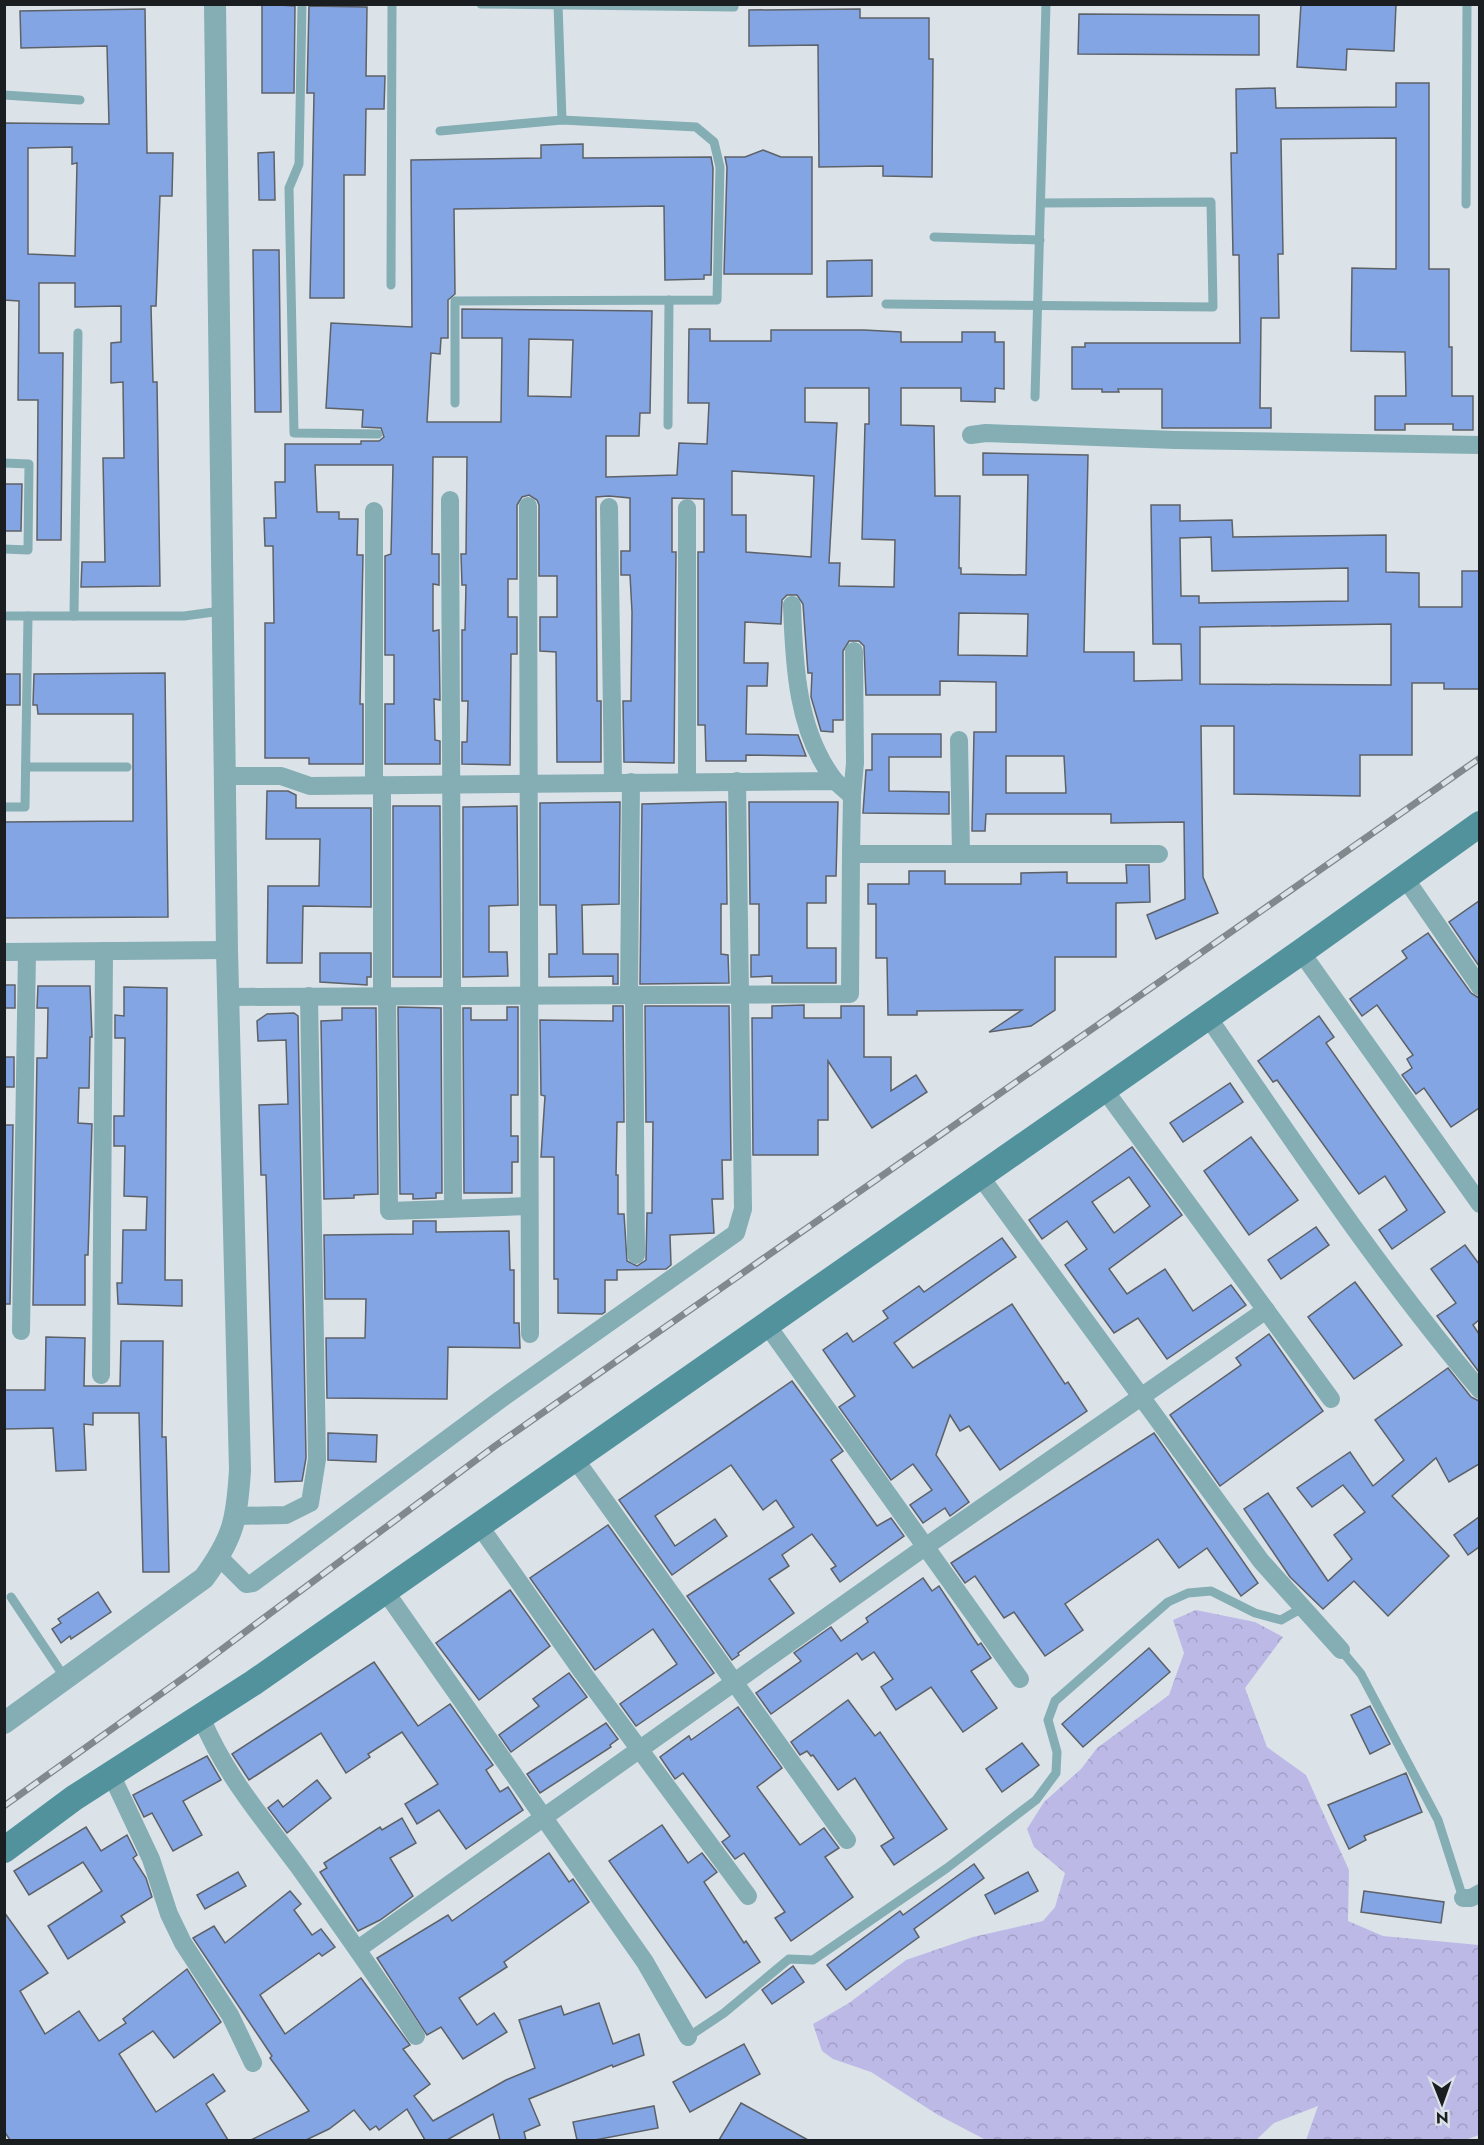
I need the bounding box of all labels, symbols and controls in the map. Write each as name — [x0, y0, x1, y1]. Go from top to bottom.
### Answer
north arrow — [1412, 2073, 1472, 2133]
text: N — [1436, 2106, 1449, 2129]

